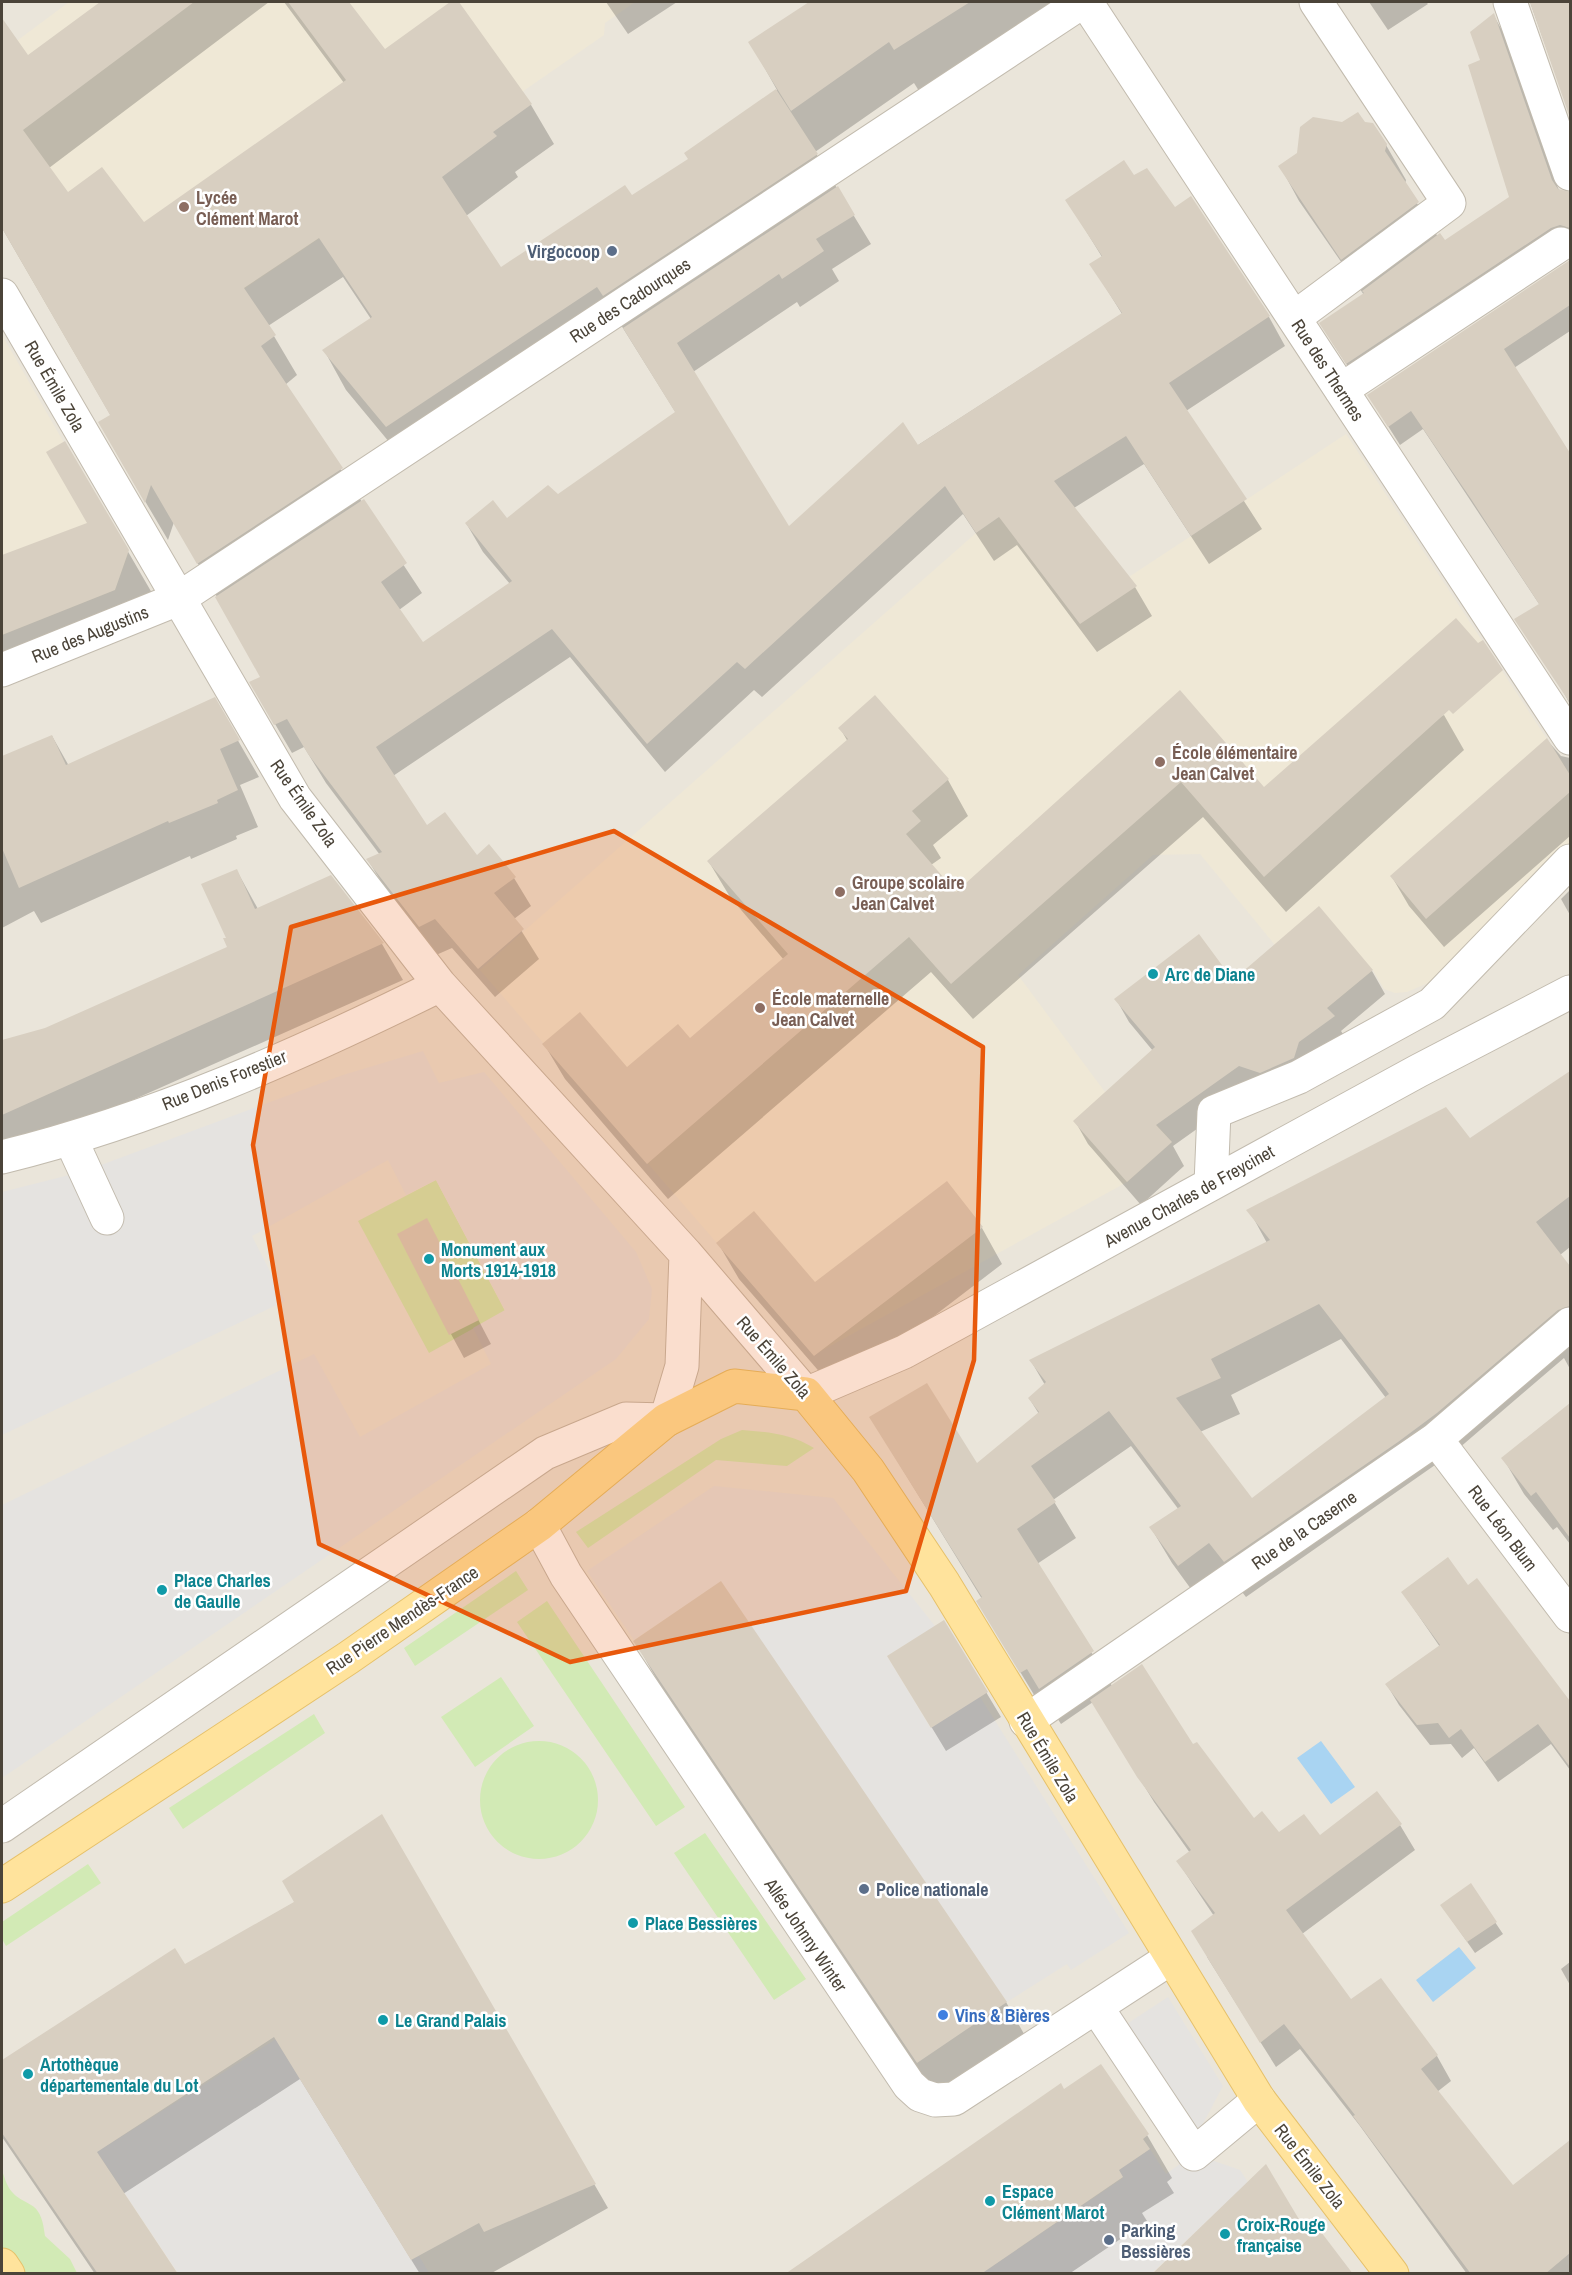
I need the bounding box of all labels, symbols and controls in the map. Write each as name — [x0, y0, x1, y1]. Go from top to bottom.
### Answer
place label: Lycée Clément Marot — [196, 185, 299, 231]
marker: Lycée Clément Marot — [177, 200, 191, 214]
place label: Virgocoop — [527, 239, 600, 264]
marker: Virgocoop — [605, 244, 619, 258]
street label: Rue des Cadourques — [565, 252, 695, 348]
street label: Rue des Thermes — [1286, 314, 1370, 426]
street label: Rue Émile Zola — [19, 336, 91, 436]
street label: Rue des Augustins — [28, 599, 152, 669]
place label: École élémentaire Jean Calvet — [1172, 740, 1298, 786]
street label: Rue Émile Zola — [265, 754, 343, 852]
marker: École élémentaire Jean Calvet — [1153, 755, 1167, 769]
place label: Groupe scolaire Jean Calvet — [852, 870, 964, 916]
marker: Groupe scolaire Jean Calvet — [833, 885, 847, 899]
place label: Arc de Diane — [1165, 962, 1255, 987]
marker: Arc de Diane — [1146, 967, 1160, 981]
place label: École maternelle Jean Calvet — [772, 986, 889, 1032]
marker: École maternelle Jean Calvet — [753, 1001, 767, 1015]
street label: Rue Denis Forestier — [158, 1044, 290, 1116]
street label: Avenue Charles de Freycinet — [1099, 1139, 1279, 1254]
place label: Monument aux Morts 1914-1918 — [441, 1237, 556, 1283]
marker: Monument aux Morts 1914-1918 — [422, 1252, 436, 1266]
street label: Rue Émile Zola — [731, 1310, 817, 1404]
street label: Rue Léon Blum — [1462, 1480, 1544, 1576]
street label: Rue de la Caserne — [1246, 1484, 1362, 1576]
street label: Rue Pierre Mendès-France — [321, 1560, 483, 1680]
place label: Place Charles de Gaulle — [174, 1568, 271, 1614]
marker: Place Charles de Gaulle — [155, 1583, 169, 1597]
street label: Rue Émile Zola — [1011, 1707, 1085, 1807]
street label: Allée Johnny Winter — [758, 1872, 853, 1997]
place label: Police nationale — [876, 1877, 988, 1902]
marker: Police nationale — [857, 1882, 871, 1896]
place label: Place Bessières — [645, 1911, 757, 1936]
marker: Place Bessières — [626, 1916, 640, 1930]
place label: Vins & Bières — [955, 2003, 1050, 2028]
place label: Le Grand Palais — [395, 2008, 507, 2033]
marker: Vins & Bières — [936, 2008, 950, 2022]
marker: Le Grand Palais — [376, 2013, 390, 2027]
place label: Artothèque départementale du Lot — [40, 2052, 198, 2098]
marker: Artothèque départementale du Lot — [21, 2067, 35, 2081]
street label: Rue Émile Zola — [1269, 2118, 1351, 2214]
place label: Espace Clément Marot — [1002, 2179, 1105, 2225]
marker: Espace Clément Marot — [983, 2194, 997, 2208]
place label: Croix-Rouge française — [1237, 2212, 1326, 2258]
place label: Parking Bessières — [1121, 2218, 1191, 2264]
marker: Croix-Rouge française — [1218, 2227, 1232, 2241]
marker: Parking Bessières — [1102, 2233, 1116, 2247]

